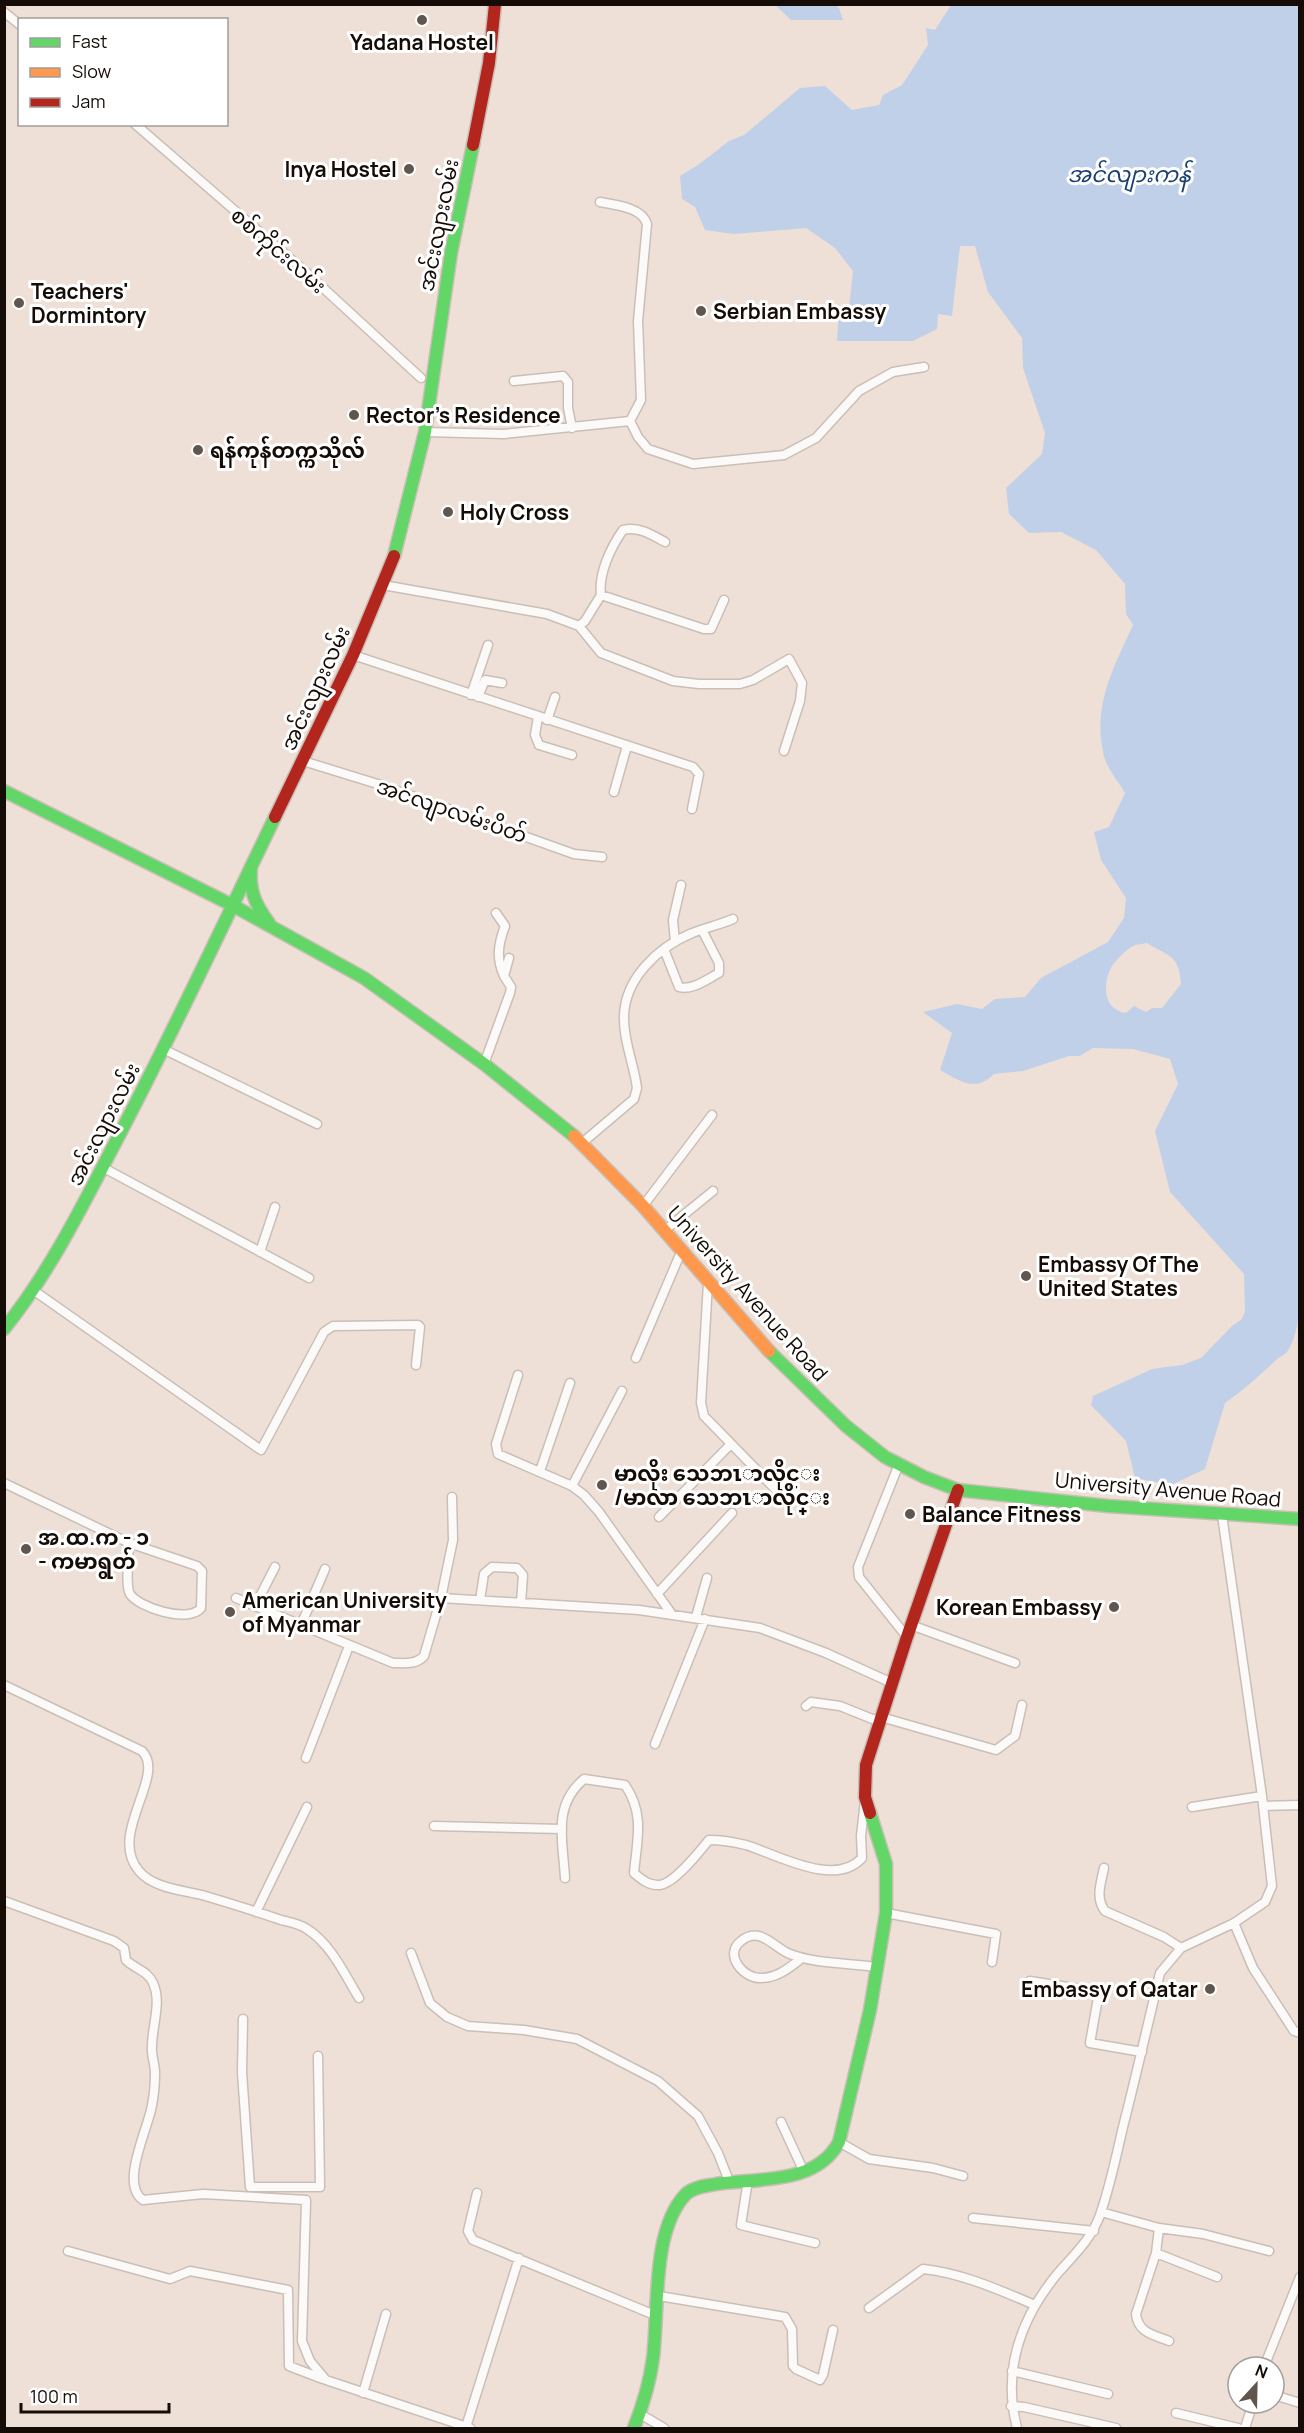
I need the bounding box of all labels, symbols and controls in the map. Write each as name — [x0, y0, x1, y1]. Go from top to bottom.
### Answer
marker: Yadana Hostel — [415, 13, 429, 27]
legend — [18, 18, 228, 126]
place label: Yadana Hostel — [350, 28, 494, 56]
text: Fast — [72, 29, 107, 53]
text: Slow — [72, 59, 112, 83]
text: Jam — [72, 89, 106, 113]
place label: Inya Hostel — [284, 155, 397, 183]
street label: အင်းလျားလမ်း — [410, 156, 469, 295]
water label: အင်လျားကန် — [1067, 159, 1193, 193]
marker: Inya Hostel — [402, 162, 416, 176]
street label: စစ်ကိုင်းလမ်း — [223, 200, 333, 302]
place label: Teachers' Dormintory — [31, 277, 146, 329]
marker: Teachers' Dormintory — [12, 296, 26, 310]
place label: Serbian Embassy — [713, 297, 887, 325]
marker: Serbian Embassy — [694, 304, 708, 318]
place label: Rector's Residence — [366, 401, 561, 429]
marker: Rector's Residence — [347, 408, 361, 422]
place label: ရန်ကုန်တက္ကသိုလ် — [210, 435, 365, 469]
marker: ရန်ကုန်တက္ကသိုလ် — [191, 443, 205, 457]
place label: Holy Cross — [460, 498, 569, 526]
marker: Holy Cross — [441, 505, 455, 519]
street label: အင်းလျားလမ်း — [273, 621, 361, 757]
street label: အင်လျာလမ်းပိတ် — [371, 770, 531, 854]
street label: အင်းလျားလမ်း — [59, 1057, 150, 1192]
street label: University Avenue Road — [662, 1199, 834, 1387]
place label: Embassy Of The United States — [1038, 1250, 1199, 1302]
marker: Embassy Of The United States — [1019, 1269, 1033, 1283]
place label: မာလိုး သေဘၤာလိုင္း /မာလာ သေဘၤာလိုင္း — [614, 1458, 830, 1515]
street label: University Avenue Road — [1054, 1465, 1282, 1513]
marker: မာလိုး သေဘၤာလိုင္း /မာလာ သေဘၤာလိုင္း — [595, 1478, 609, 1492]
place label: Balance Fitness — [922, 1500, 1081, 1528]
marker: Balance Fitness — [903, 1507, 917, 1521]
place label: အ.ထ.က - ၁ - ကမာရွတ် — [38, 1523, 149, 1579]
marker: အ.ထ.က - ၁ - ကမာရွတ် — [19, 1542, 33, 1556]
place label: American University of Myanmar — [242, 1586, 447, 1638]
place label: Korean Embassy — [936, 1593, 1102, 1621]
marker: Korean Embassy — [1107, 1600, 1121, 1614]
marker: American University of Myanmar — [223, 1605, 237, 1619]
place label: Embassy of Qatar — [1021, 1975, 1198, 2003]
marker: Embassy of Qatar — [1203, 1982, 1217, 1996]
north arrow — [1226, 2355, 1286, 2415]
text: N — [1252, 2359, 1271, 2383]
scale bar — [21, 2376, 170, 2414]
text: 100 m — [30, 2384, 78, 2408]

